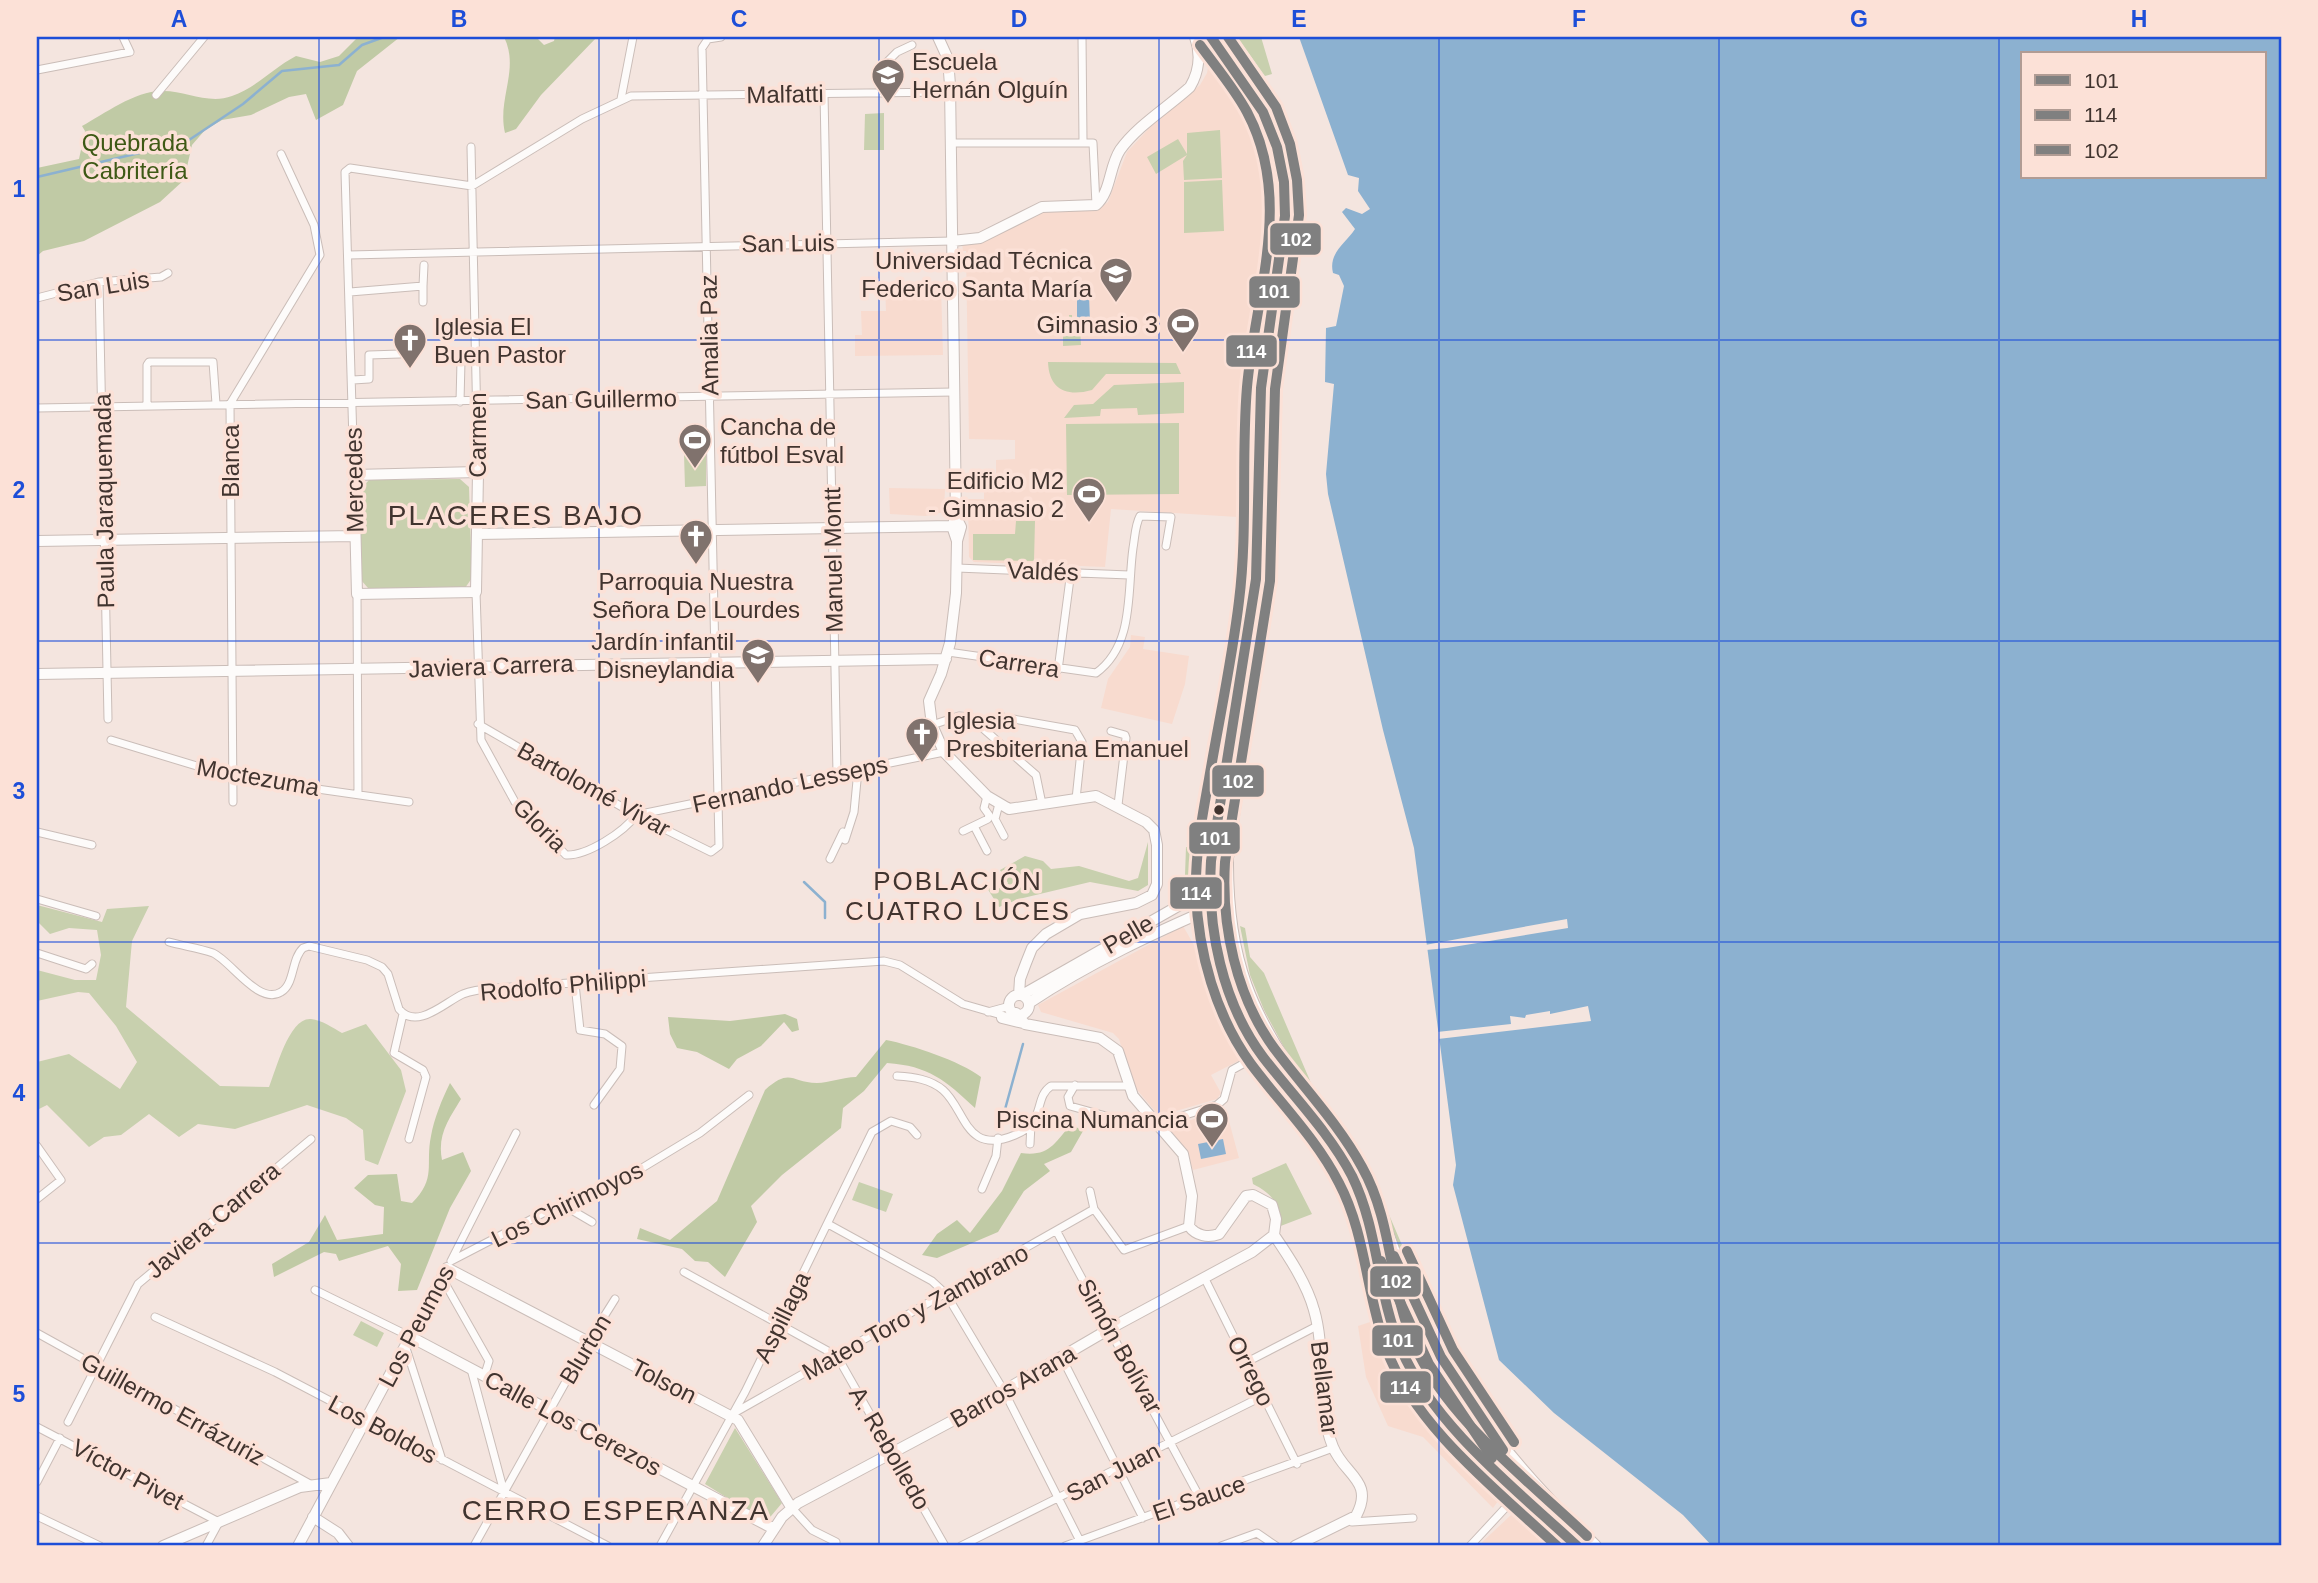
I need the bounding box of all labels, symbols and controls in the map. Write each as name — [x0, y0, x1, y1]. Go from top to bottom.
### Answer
text: A — [171, 6, 187, 32]
text: B — [451, 6, 467, 32]
text: C — [731, 6, 747, 32]
text: D — [1011, 6, 1027, 32]
text: E — [1291, 6, 1307, 32]
text: F — [1572, 6, 1586, 32]
text: G — [1850, 6, 1868, 32]
text: H — [2131, 6, 2147, 32]
place label: Escuela Hernán Olguín — [912, 48, 1068, 103]
legend — [2021, 52, 2266, 178]
school or university icon: Escuela Hernán Olguín — [869, 56, 907, 105]
text: 101 — [2084, 69, 2119, 92]
street label: Malfatti — [746, 80, 824, 108]
text: 114 — [2084, 103, 2118, 126]
park label: Quebrada Cabritería — [82, 129, 189, 184]
text: 102 — [2084, 139, 2119, 162]
text: 1 — [13, 176, 26, 202]
line badge: 102 — [1269, 222, 1322, 256]
street label: San Luis — [741, 229, 835, 257]
text: 102 — [1280, 229, 1312, 250]
place label: Universidad Técnica Federico Santa María — [861, 247, 1093, 302]
school or university icon: Universidad Técnica Federico Santa María — [1097, 255, 1135, 304]
street label: San Luis — [55, 265, 151, 307]
street label: Amalia Paz — [694, 274, 724, 396]
line badge: 101 — [1248, 275, 1301, 309]
text: 101 — [1258, 281, 1290, 302]
sports icon: Gimnasio 3 — [1164, 305, 1202, 354]
place label: Gimnasio 3 — [1037, 311, 1158, 338]
place label: Iglesia El Buen Pastor — [434, 313, 566, 368]
church icon: Iglesia El Buen Pastor — [391, 321, 429, 370]
line badge: 114 — [1225, 334, 1278, 368]
text: 114 — [1236, 341, 1267, 362]
street label: San Guillermo — [525, 384, 677, 414]
street label: Carmen — [464, 392, 491, 478]
street label: Paula Jaraquemada — [89, 393, 119, 609]
place label: Cancha de fútbol Esval — [720, 413, 844, 468]
sports icon: Cancha de fútbol Esval — [676, 421, 714, 470]
street label: Blanca — [217, 424, 244, 498]
street label: Mercedes — [340, 427, 368, 533]
place label: Edificio M2 - Gimnasio 2 — [928, 467, 1064, 522]
sports icon: Edificio M2 - Gimnasio 2 — [1070, 475, 1108, 524]
text: 2 — [13, 477, 25, 503]
street label: Manuel Montt — [818, 487, 848, 633]
district label: PLACERES BAJO — [388, 500, 644, 531]
church icon: Parroquia Nuestra Señora De Lourdes — [677, 517, 715, 566]
street label: Valdés — [1007, 556, 1079, 586]
place label: Parroquia Nuestra Señora De Lourdes — [592, 568, 800, 623]
place label: Jardín infantil Disneylandia — [591, 628, 735, 683]
school or university icon: Jardín infantil Disneylandia — [739, 636, 777, 685]
street label: Carrera — [977, 643, 1062, 683]
street label: Javiera Carrera — [408, 650, 575, 682]
place label: Iglesia Presbiteriana Emanuel — [946, 707, 1189, 762]
church icon: Iglesia Presbiteriana Emanuel — [903, 715, 941, 764]
street label: Bartolomé Vivar — [513, 736, 675, 842]
street label: Fernando Lesseps — [690, 750, 890, 818]
street label: Moctezuma — [195, 753, 322, 801]
line badge: 102 — [1211, 764, 1265, 798]
text: 102 — [1222, 771, 1254, 792]
text: 3 — [13, 778, 25, 804]
street label: Gloria — [508, 793, 573, 858]
unlabelled marker — [1212, 803, 1226, 817]
line badge: 101 — [1188, 821, 1241, 855]
text: 101 — [1199, 828, 1231, 849]
district label: POBLACIÓN CUATRO LUCES — [845, 866, 1071, 926]
line badge: 114 — [1169, 876, 1223, 910]
text: 114 — [1181, 883, 1212, 904]
street label: Pelle — [1098, 909, 1158, 959]
street label: Rodolfo Philippi — [479, 964, 647, 1006]
text: 4 — [13, 1080, 26, 1106]
sports icon: Piscina Numancia — [1193, 1100, 1231, 1149]
place label: Piscina Numancia — [996, 1106, 1189, 1133]
street label: Javiera Carrera — [141, 1156, 286, 1283]
street label: Los Chirimoyos — [487, 1156, 647, 1252]
street label: Mateo Toro y Zambrano — [797, 1239, 1033, 1385]
street label: Los Peumos — [373, 1261, 459, 1391]
line badge: 102 — [1369, 1265, 1422, 1298]
street label: Aspillaga — [749, 1267, 816, 1367]
text: 102 — [1380, 1271, 1412, 1292]
street label: Simón Bolívar — [1072, 1274, 1168, 1418]
street label: Blurton — [554, 1309, 616, 1389]
line badge: 101 — [1371, 1324, 1424, 1357]
text: 101 — [1382, 1330, 1414, 1351]
street label: Orrego — [1222, 1332, 1280, 1410]
street label: Barros Arana — [946, 1339, 1081, 1433]
street label: Bellamar — [1306, 1339, 1344, 1437]
street label: Guillermo Errázuriz — [77, 1347, 269, 1471]
street label: Tolson — [627, 1353, 701, 1409]
street label: Calle Los Cerezos — [480, 1365, 666, 1481]
line badge: 114 — [1379, 1370, 1432, 1404]
text: 114 — [1390, 1377, 1421, 1398]
text: 5 — [13, 1381, 26, 1407]
street label: A. Rebolledo — [844, 1382, 936, 1514]
street label: Los Boldos — [324, 1389, 442, 1469]
street label: Víctor Pivet — [67, 1433, 189, 1515]
street label: San Juan — [1062, 1437, 1164, 1507]
street label: El Sauce — [1149, 1470, 1249, 1526]
district label: CERRO ESPERANZA — [462, 1495, 770, 1526]

